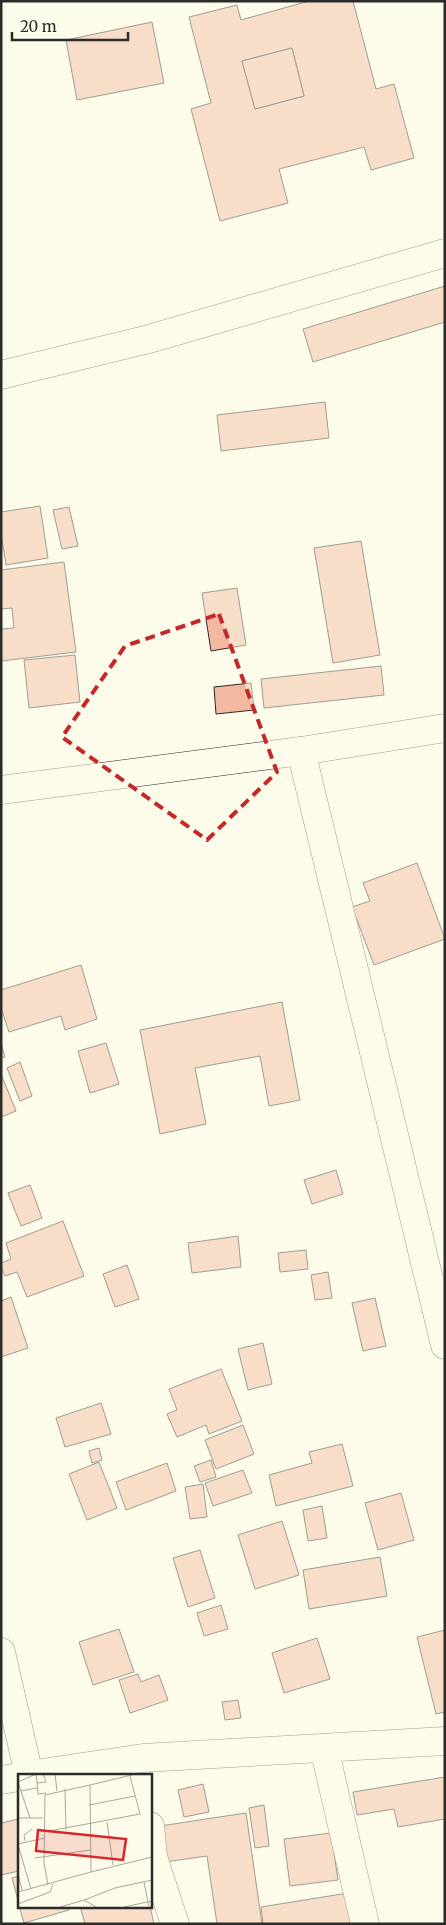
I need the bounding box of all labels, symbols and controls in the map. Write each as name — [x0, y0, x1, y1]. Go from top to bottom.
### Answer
scale bar — [12, 10, 129, 42]
text: 20 m — [20, 17, 57, 36]
inset map — [18, 1774, 151, 1908]

